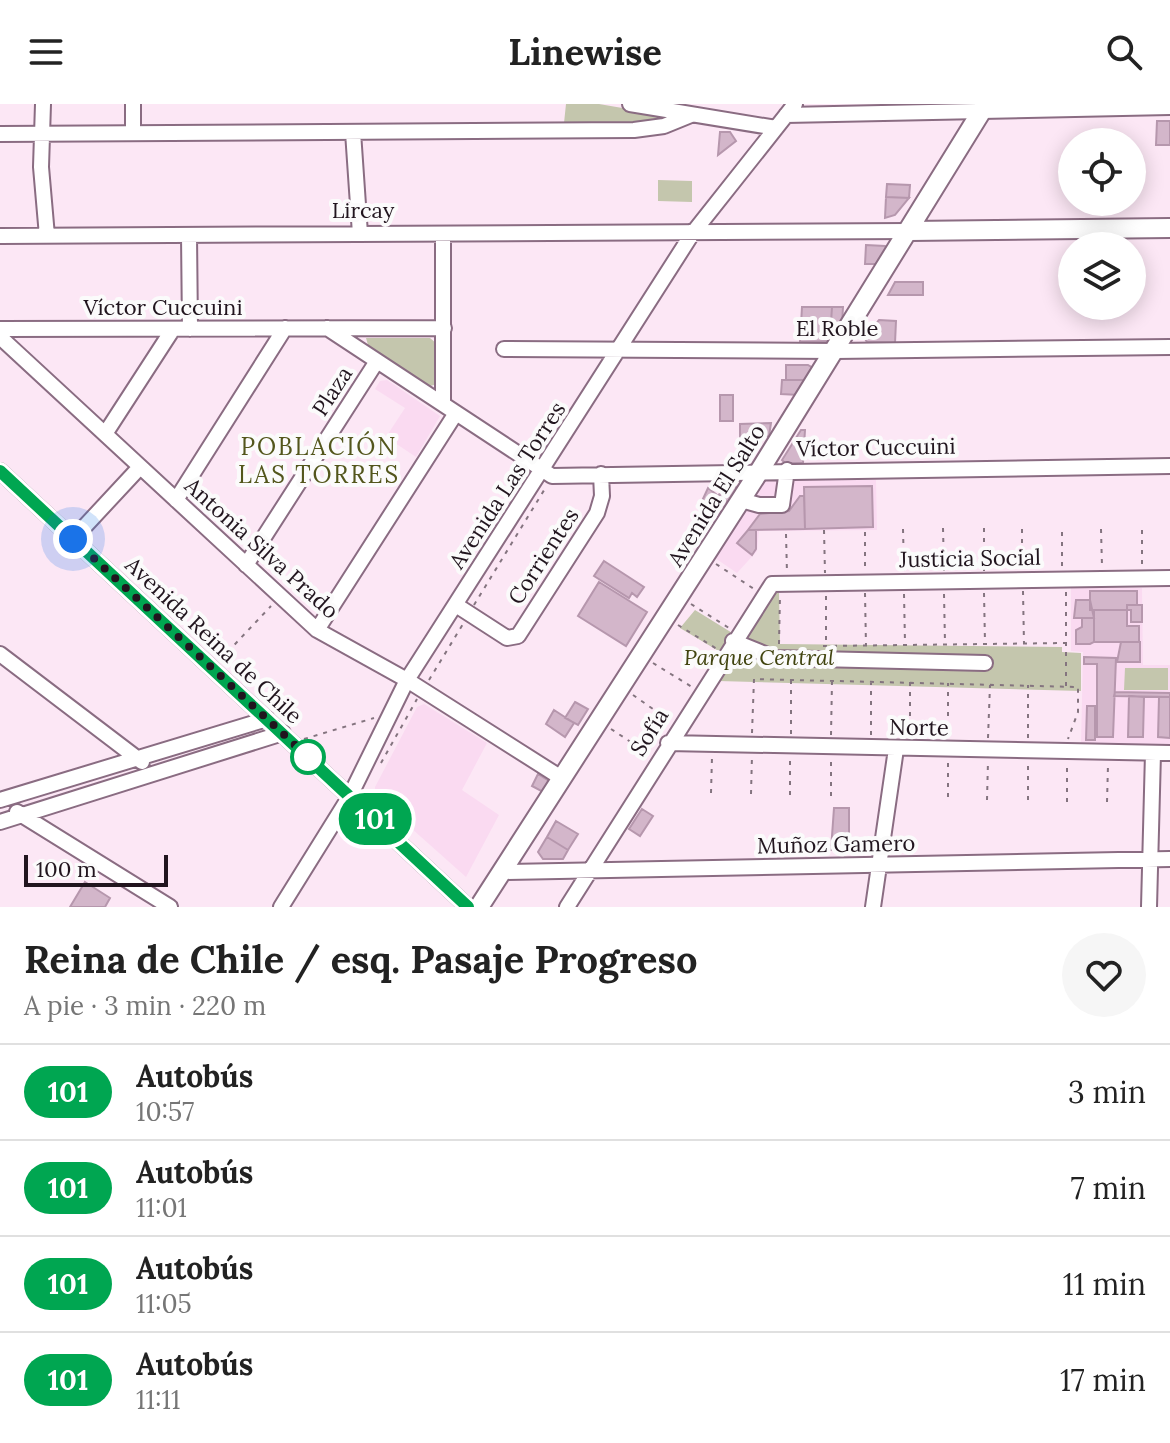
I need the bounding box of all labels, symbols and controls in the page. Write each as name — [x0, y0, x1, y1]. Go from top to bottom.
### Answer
text: Linewise — [508, 29, 662, 75]
icon: menu — [24, 30, 68, 74]
icon: search — [1102, 30, 1146, 74]
map controls — [1058, 128, 1146, 320]
button: locate — [1058, 128, 1146, 216]
street label: Lircay — [332, 196, 395, 224]
button: layers — [1058, 232, 1146, 320]
street label: Víctor Cuccuini — [82, 293, 243, 321]
street label: El Roble — [796, 314, 878, 342]
street label: Plaza — [306, 361, 358, 421]
street label: Avenida Las Torres — [442, 396, 571, 575]
street label: Avenida El Salto — [660, 419, 771, 572]
district label: POBLACIÓN LAS TORRES — [238, 431, 400, 490]
street label: Víctor Cuccuini — [795, 432, 956, 462]
street label: Antonia Silva Prado — [178, 471, 345, 624]
street label: Corrientes — [502, 503, 584, 609]
your location — [53, 519, 93, 559]
street label: Justicia Social — [898, 543, 1041, 573]
street label: Avenida Reina de Chile — [119, 550, 308, 729]
park label: Parque Central — [684, 643, 834, 671]
street label: Sofía — [624, 703, 674, 761]
street label: Norte — [889, 712, 949, 742]
unlabelled marker — [291, 740, 325, 774]
line badge: 101 — [329, 793, 421, 845]
text: 101 — [355, 801, 395, 837]
street label: Muñoz Gamero — [757, 829, 915, 859]
scale bar — [24, 851, 168, 887]
text: 100 m — [36, 855, 97, 883]
button: heart — [1062, 933, 1146, 1017]
text: Reina de Chile / esq. Pasaje Progreso — [24, 935, 697, 983]
text: A pie · 3 min · 220 m — [24, 989, 266, 1022]
text: Autobús — [136, 1057, 253, 1095]
text: 3 min — [1068, 1073, 1146, 1111]
text: 101 — [48, 1074, 88, 1110]
text: 10:57 — [136, 1095, 194, 1128]
text: Autobús — [136, 1153, 253, 1191]
text: 7 min — [1071, 1169, 1146, 1207]
text: 101 — [48, 1170, 88, 1206]
text: 11:01 — [136, 1191, 187, 1224]
text: Autobús — [136, 1249, 253, 1287]
text: 11 min — [1063, 1265, 1146, 1303]
text: 101 — [48, 1266, 88, 1302]
text: 11:05 — [136, 1287, 192, 1320]
text: Autobús — [136, 1345, 253, 1383]
text: 17 min — [1060, 1361, 1146, 1399]
text: 101 — [48, 1362, 88, 1398]
text: 11:11 — [136, 1383, 180, 1416]

